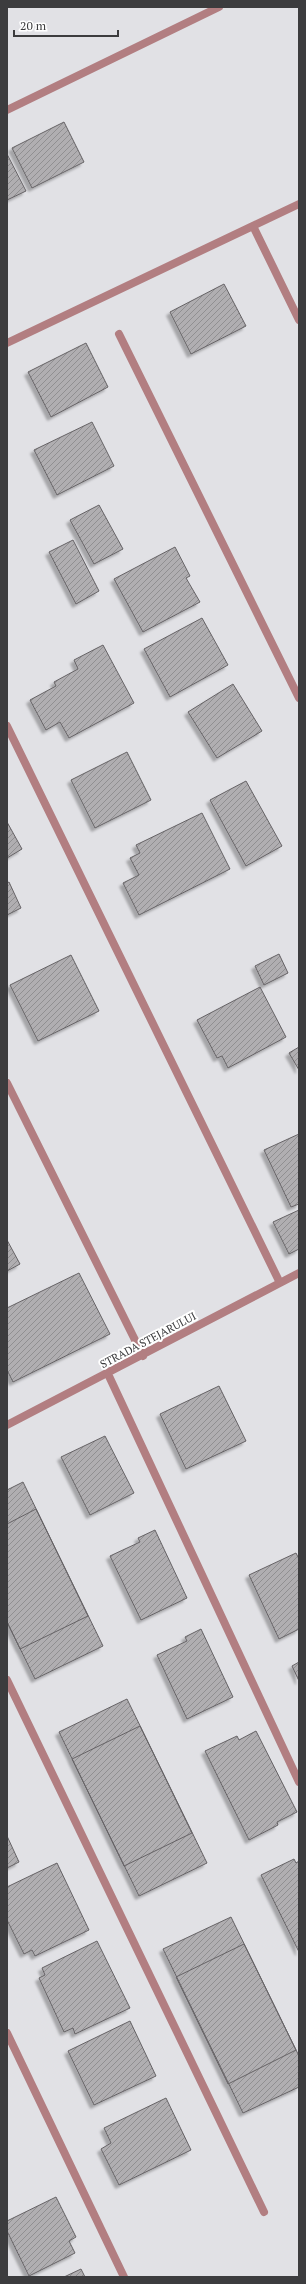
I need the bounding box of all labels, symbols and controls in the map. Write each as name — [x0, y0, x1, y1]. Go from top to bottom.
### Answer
scale bar — [14, 12, 118, 38]
text: 20 m — [20, 18, 47, 33]
street label: STRADA STEJARULUI — [98, 1309, 198, 1371]

